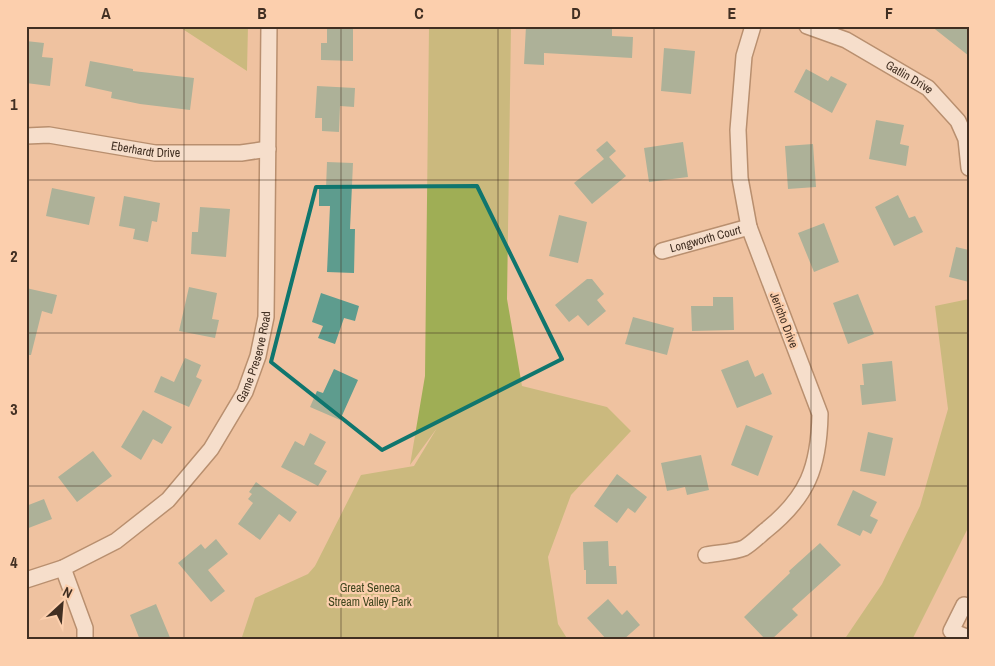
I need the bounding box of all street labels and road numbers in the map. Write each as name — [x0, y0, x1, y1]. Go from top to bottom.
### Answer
street label: Gatlin Drive — [883, 57, 937, 97]
street label: Eberhardt Drive — [110, 138, 180, 161]
street label: Longworth Court — [668, 222, 743, 256]
street label: Jericho Drive — [766, 290, 802, 350]
street label: Game Preserve Road — [232, 311, 274, 406]

